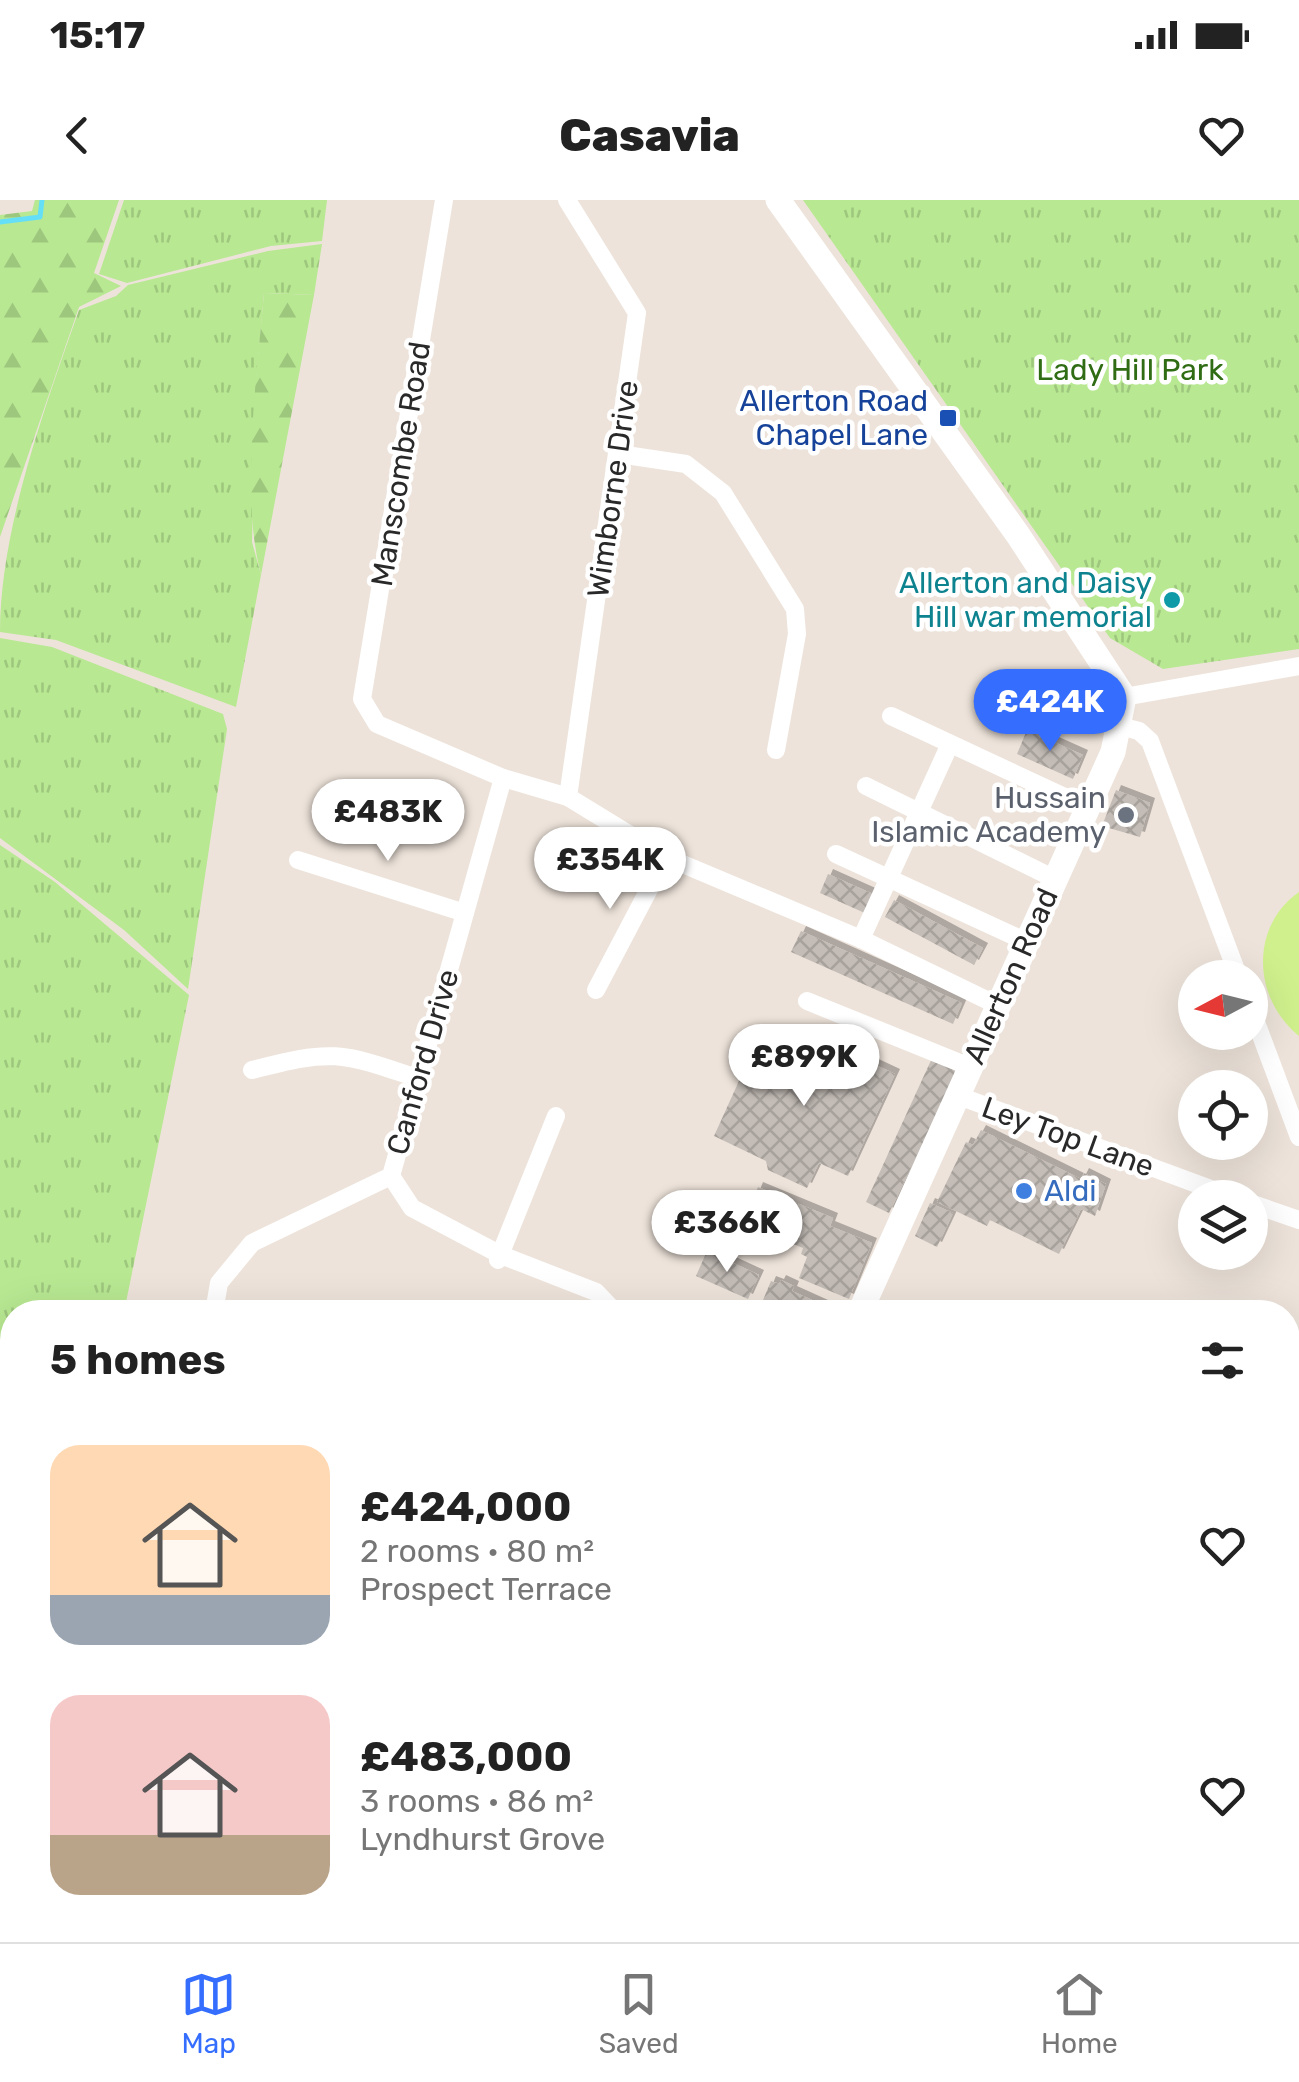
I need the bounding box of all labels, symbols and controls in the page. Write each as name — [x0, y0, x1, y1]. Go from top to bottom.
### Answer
text: 15:17 — [50, 12, 145, 58]
icon: back — [50, 108, 105, 163]
icon: heart — [1194, 108, 1249, 163]
text: Casavia — [559, 109, 740, 162]
street label: Manscombe Road — [364, 339, 438, 589]
park label: Lady Hill Park — [1036, 352, 1224, 388]
street label: Wimborne Drive — [580, 378, 646, 600]
place label: Allerton Road Chapel Lane — [740, 383, 928, 453]
marker: Allerton Road Chapel Lane — [937, 407, 959, 429]
place label: Allerton and Daisy Hill war memorial — [899, 565, 1152, 635]
marker: Allerton and Daisy Hill war memorial — [1161, 589, 1183, 611]
pin: £424K — [980, 669, 1120, 754]
text: £424K — [996, 682, 1104, 720]
pin: £483K — [318, 779, 458, 864]
place label: Hussain Islamic Academy — [871, 780, 1106, 850]
text: £483K — [334, 792, 442, 830]
marker: Hussain Islamic Academy — [1115, 804, 1137, 826]
pin: £354K — [540, 827, 680, 912]
text: £354K — [556, 840, 664, 878]
street label: Allerton Road — [956, 883, 1066, 1069]
north arrow — [1178, 960, 1268, 1050]
map controls — [1178, 960, 1268, 1270]
street label: Canford Drive — [379, 965, 467, 1159]
pin: £899K — [734, 1024, 874, 1109]
text: £899K — [751, 1037, 857, 1075]
button: locate — [1178, 1070, 1268, 1160]
street label: Ley Top Lane — [977, 1089, 1159, 1185]
place label: Aldi — [1044, 1173, 1097, 1209]
marker: Aldi — [1013, 1180, 1035, 1202]
button: layers — [1178, 1180, 1268, 1270]
pin: £366K — [657, 1190, 797, 1275]
text: £366K — [673, 1203, 781, 1241]
icon: filters — [1195, 1333, 1250, 1388]
text: 5 homes — [50, 1335, 226, 1385]
text: £424,000 — [360, 1482, 572, 1532]
icon: home — [130, 1485, 250, 1605]
icon: heart — [1195, 1518, 1250, 1573]
text: 2 rooms · 80 m² — [360, 1532, 594, 1570]
text: Prospect Terrace — [360, 1570, 612, 1608]
text: £483,000 — [360, 1732, 572, 1782]
icon: home — [130, 1735, 250, 1855]
icon: heart — [1195, 1768, 1250, 1823]
text: 3 rooms · 86 m² — [360, 1782, 594, 1820]
text: Lyndhurst Grove — [360, 1820, 605, 1858]
tab: Map — [181, 1967, 236, 2060]
tab: Saved — [599, 1967, 679, 2060]
tab: Home — [1041, 1967, 1118, 2060]

